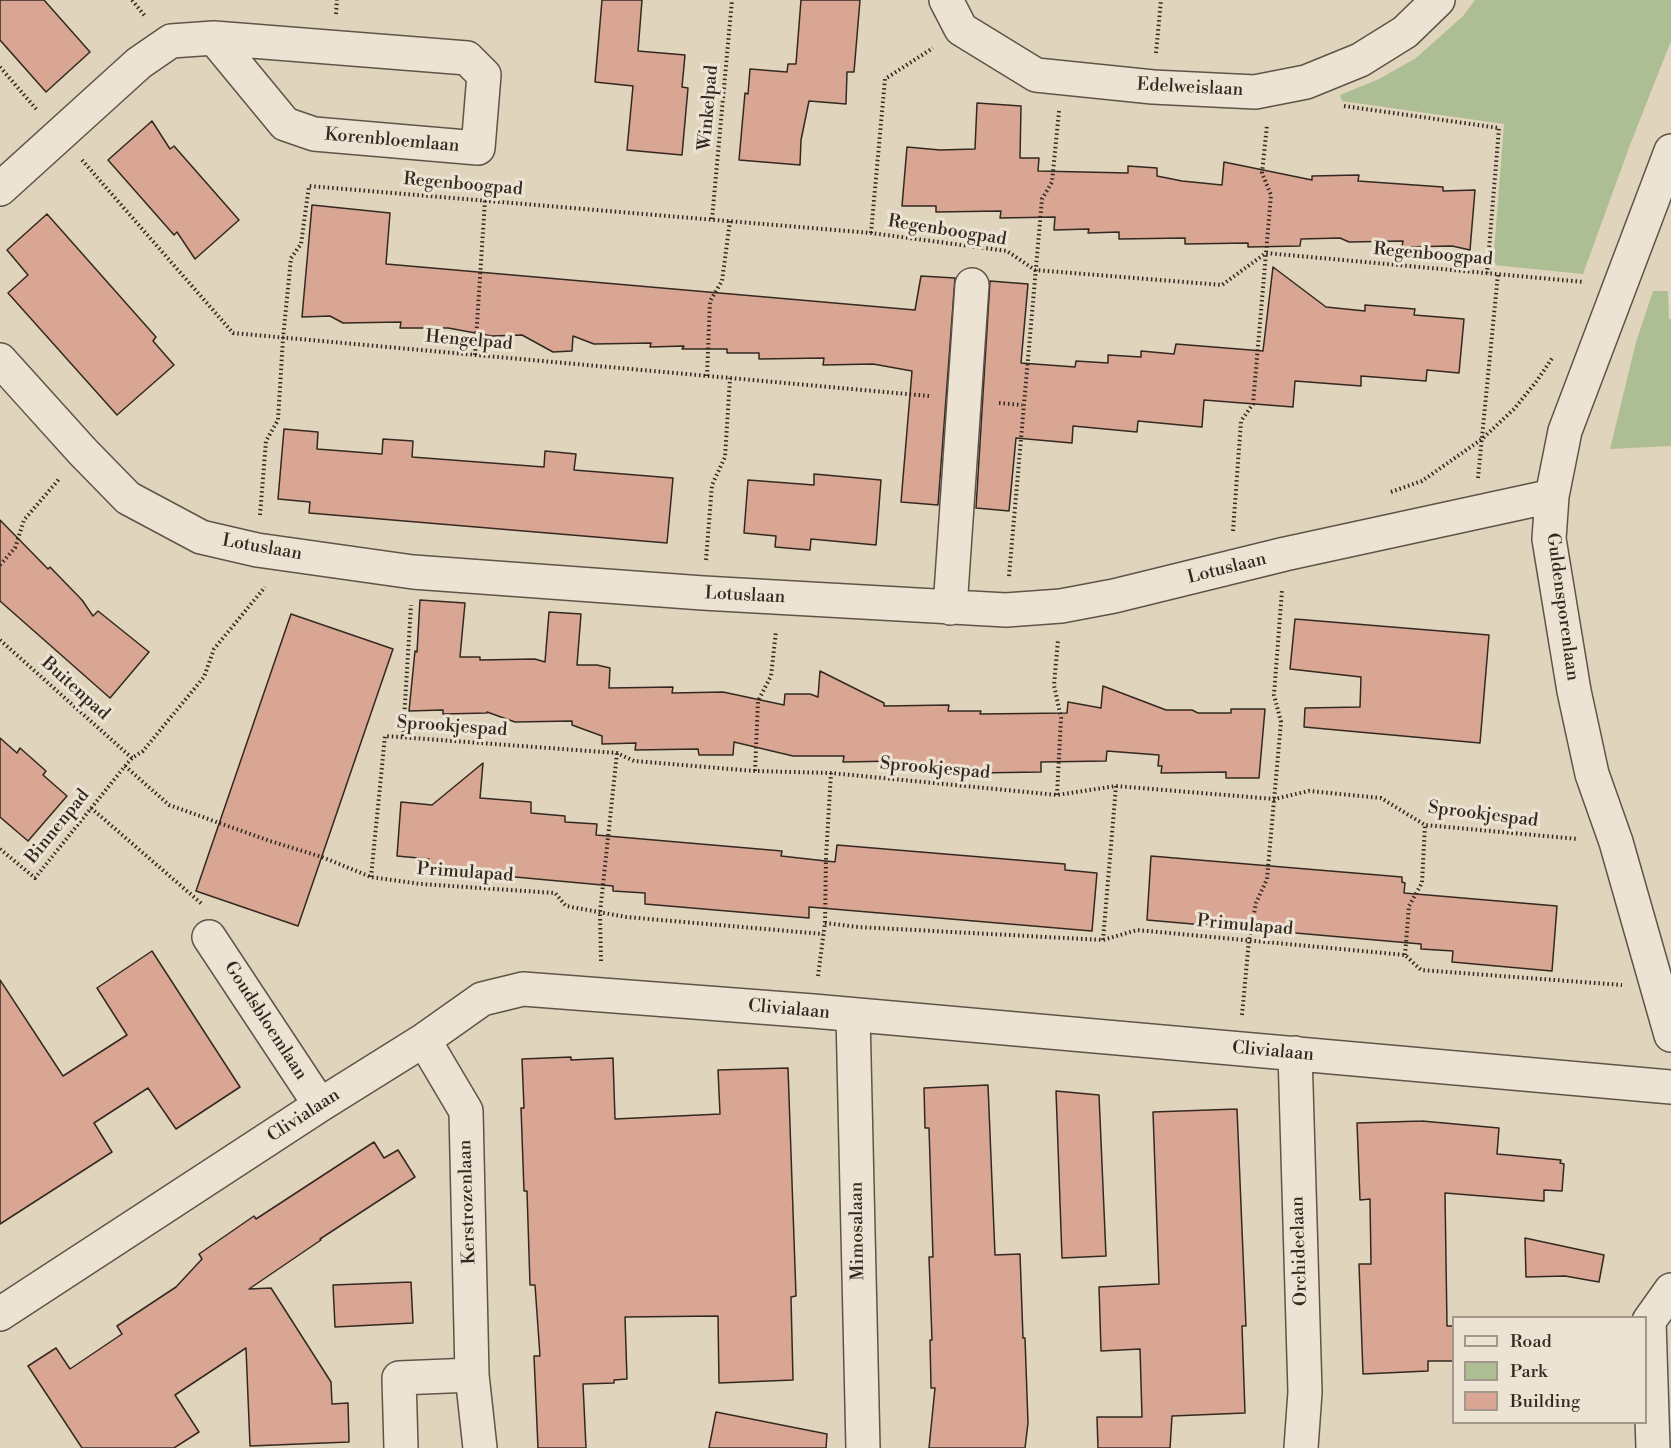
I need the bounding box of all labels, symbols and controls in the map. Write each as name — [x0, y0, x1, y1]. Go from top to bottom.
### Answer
street label: Winkelpad — [695, 64, 723, 152]
street label: Edelweislaan — [1136, 74, 1244, 102]
street label: Korenbloemlaan — [324, 124, 460, 158]
street label: Regenboogpad — [402, 169, 524, 201]
street label: Regenboogpad — [886, 211, 1008, 251]
street label: Regenboogpad — [1372, 239, 1494, 271]
street label: Hengelpad — [424, 326, 514, 356]
street label: Lotuslaan — [220, 530, 304, 566]
street label: Guldensporenlaan — [1541, 532, 1583, 682]
street label: Lotuslaan — [1185, 549, 1269, 589]
street label: Lotuslaan — [704, 583, 786, 609]
street label: Buitenpad — [36, 653, 114, 725]
street label: Sprookjespad — [396, 712, 508, 742]
street label: Sprookjespad — [879, 753, 991, 785]
street label: Binnenpad — [21, 785, 95, 869]
street label: Sprookjespad — [1427, 798, 1539, 832]
street label: Primulapad — [416, 859, 514, 887]
street label: Primulapad — [1196, 911, 1294, 941]
street label: Goudsbloemlaan — [219, 958, 311, 1084]
street label: Clivialaan — [747, 996, 831, 1024]
street label: Clivialaan — [1231, 1038, 1315, 1066]
street label: Clivialaan — [264, 1085, 344, 1147]
street label: Kerstrozenlaan — [455, 1139, 481, 1265]
street label: Mimosalaan — [846, 1181, 870, 1281]
street label: Orchideelaan — [1287, 1196, 1313, 1306]
legend — [1452, 1316, 1647, 1424]
text: Road — [1510, 1330, 1552, 1353]
text: Park — [1510, 1360, 1547, 1383]
text: Building — [1510, 1390, 1580, 1413]

